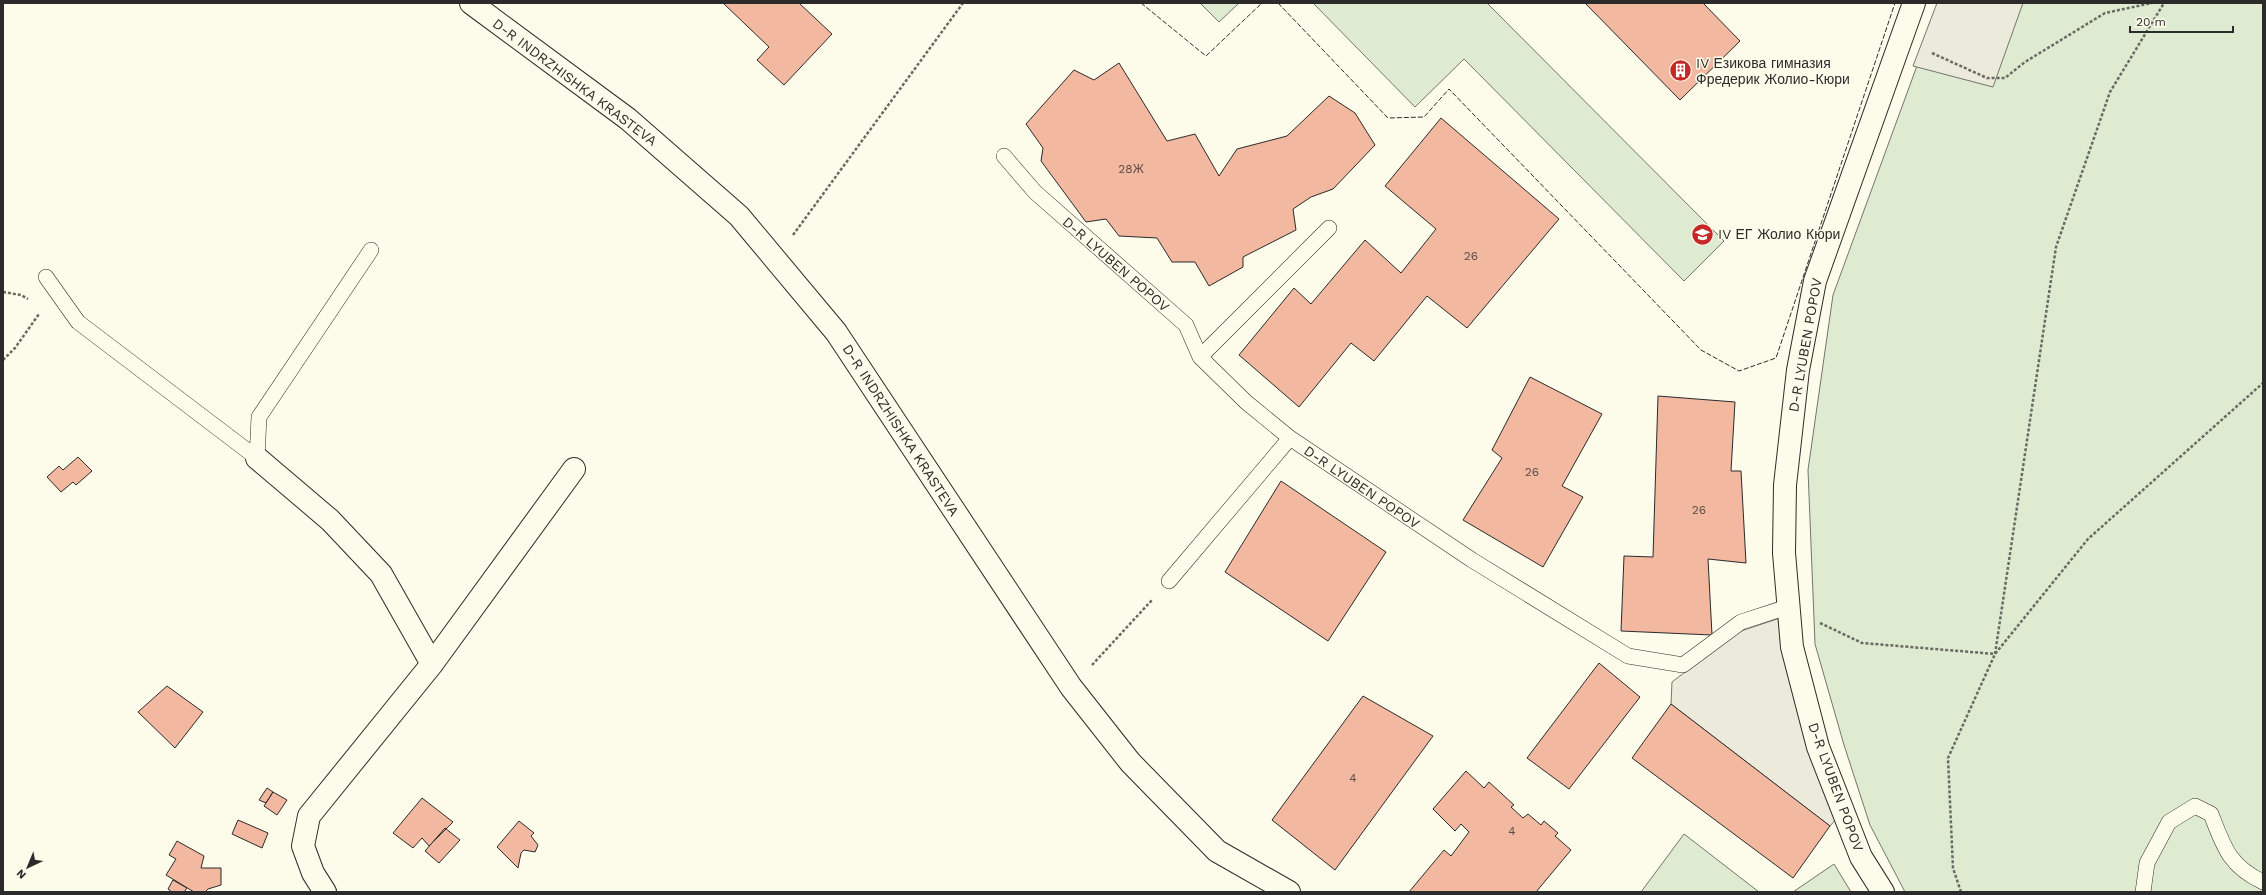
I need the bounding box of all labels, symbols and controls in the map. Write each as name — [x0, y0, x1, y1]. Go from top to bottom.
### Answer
scale bar — [2130, 8, 2233, 34]
street label: D-R INDRZHISHKA KRASTEVA — [490, 15, 660, 149]
text: 20 m — [2136, 15, 2166, 29]
place label: IV Езикова гимназия Фредерик Жолио-Кюри — [1696, 55, 1850, 87]
building icon: IV Езикова гимназия Фредерик Жолио-Кюри — [1668, 58, 1694, 84]
house number: 28Ж — [1118, 162, 1144, 176]
street label: D-R LYUBEN POPOV — [1059, 213, 1173, 315]
school or university icon: IV ЕГ Жолио Кюри — [1690, 221, 1716, 247]
place label: IV ЕГ Жолио Кюри — [1718, 226, 1840, 242]
house number: 26 — [1464, 249, 1478, 263]
street label: D-R LYUBEN POPOV — [1785, 277, 1825, 413]
street label: D-R INDRZHISHKA KRASTEVA — [839, 341, 963, 519]
street label: D-R LYUBEN POPOV — [1301, 442, 1423, 532]
house number: 26 — [1525, 465, 1539, 479]
house number: 26 — [1692, 503, 1706, 517]
street label: D-R LYUBEN POPOV — [1805, 720, 1867, 854]
house number: 4 — [1349, 771, 1357, 785]
house number: 4 — [1508, 824, 1516, 838]
north arrow — [8, 847, 48, 887]
text: N — [14, 866, 29, 881]

